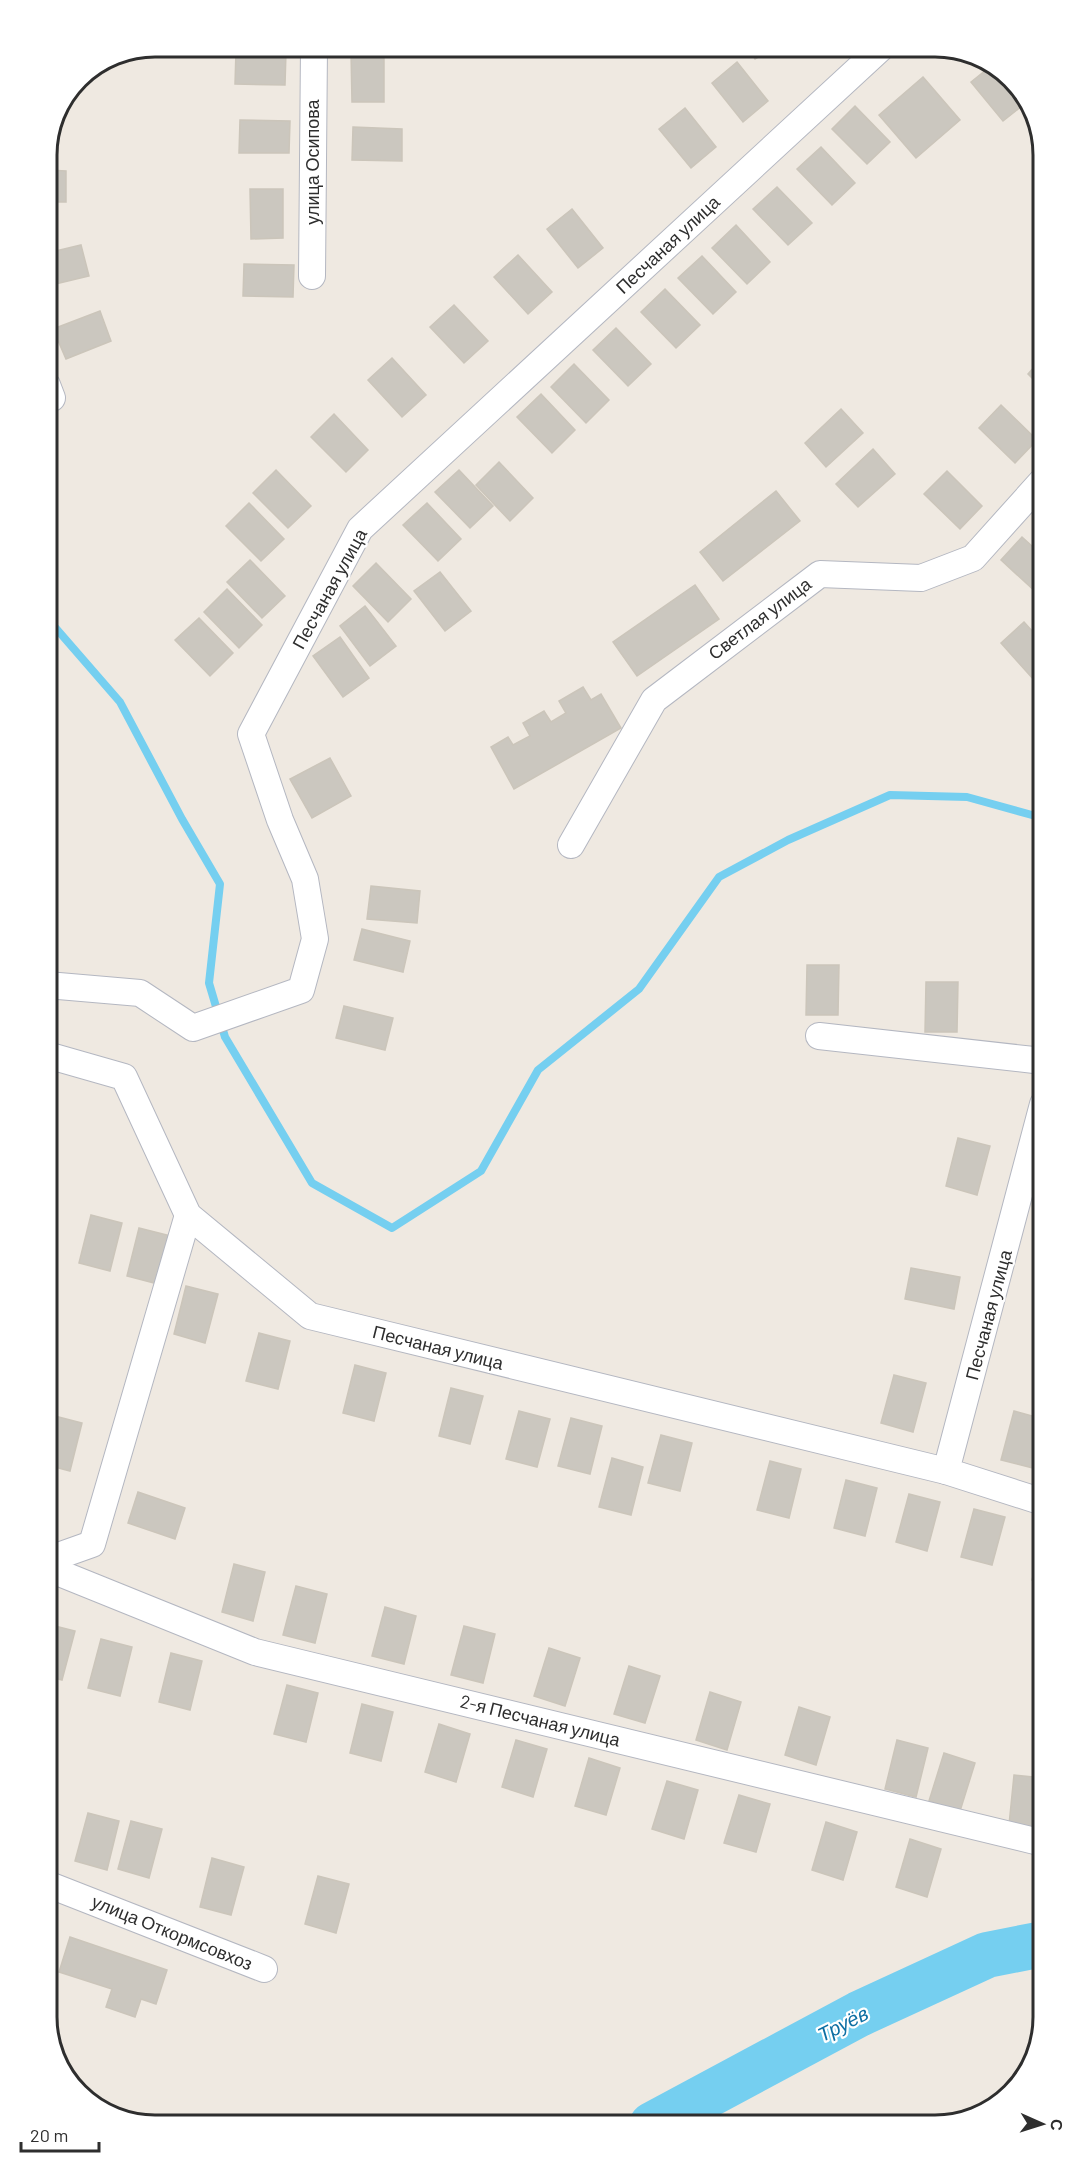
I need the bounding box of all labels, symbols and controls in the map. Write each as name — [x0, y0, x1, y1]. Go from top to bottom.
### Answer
street label: улица Осипова — [301, 98, 323, 225]
street label: Песчаная улица — [611, 190, 725, 298]
street label: Песчаная улица — [287, 524, 372, 652]
street label: Светлая улица — [704, 572, 816, 664]
street label: Песчаная улица — [960, 1246, 1016, 1382]
street label: Песчаная улица — [371, 1320, 507, 1374]
street label: 2-я Песчаная улица — [458, 1690, 623, 1751]
street label: улица Откормсовхоз — [89, 1890, 256, 1974]
water label: Труёв — [813, 2000, 872, 2046]
north arrow — [1012, 2094, 1072, 2154]
scale bar — [21, 2115, 99, 2153]
text: С — [1048, 2119, 1067, 2132]
text: 20 m — [30, 2124, 68, 2146]

